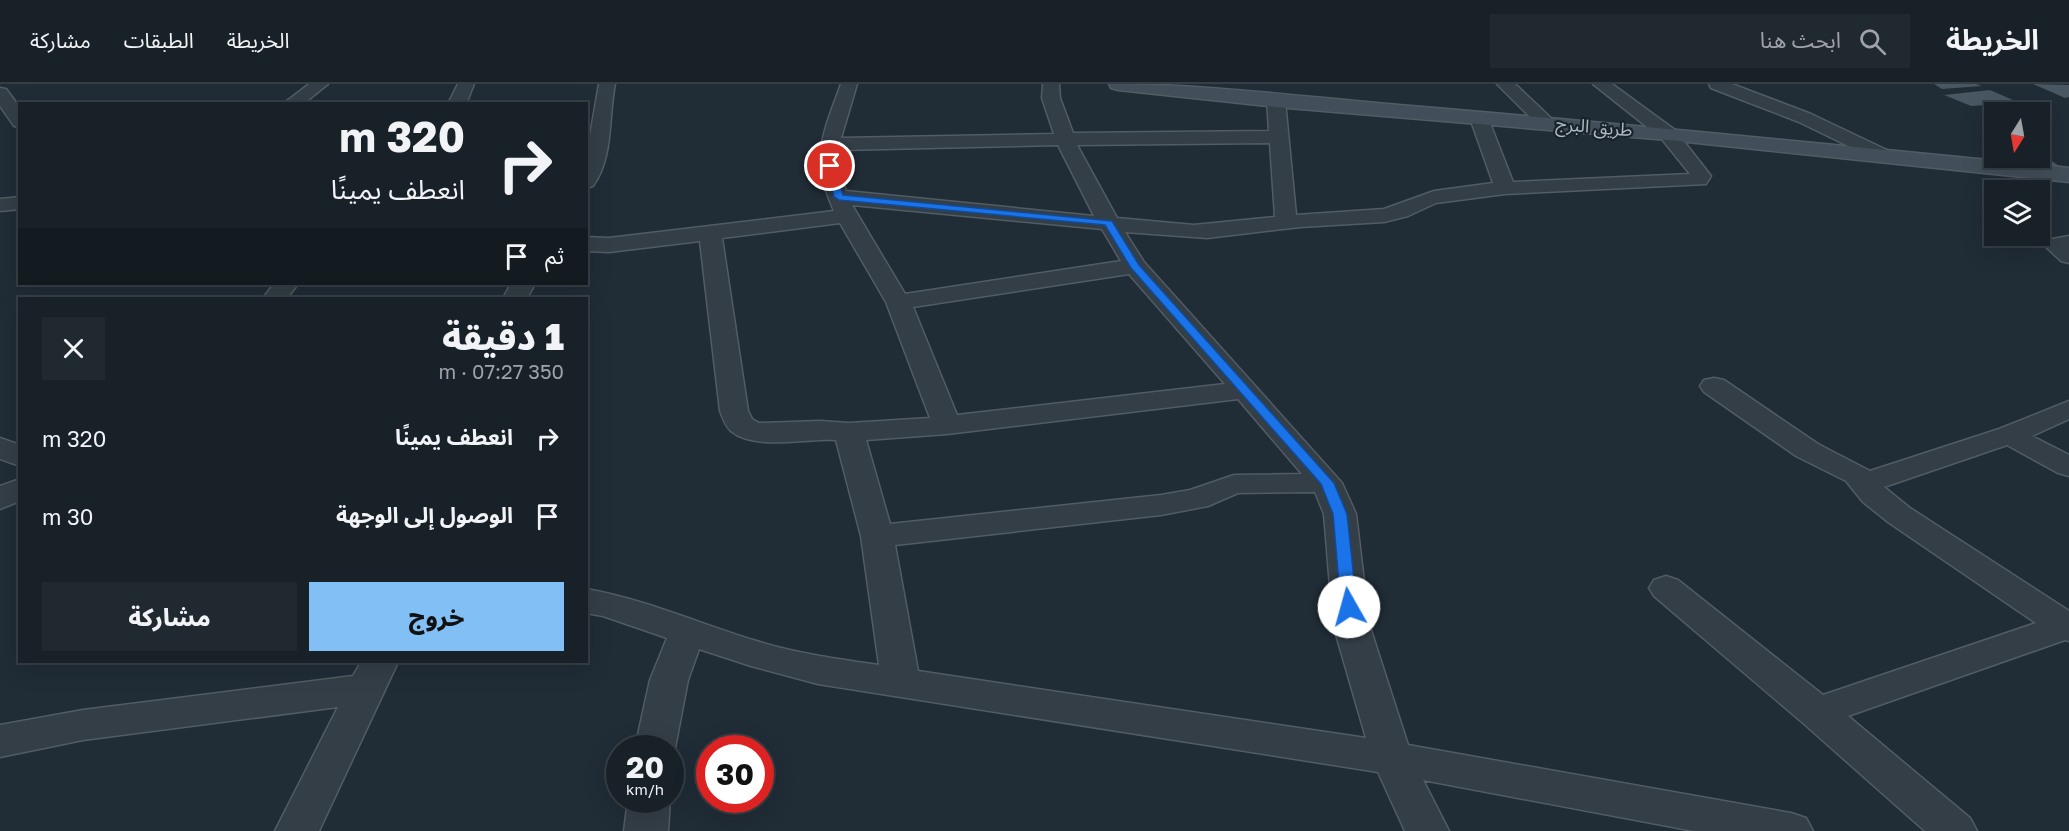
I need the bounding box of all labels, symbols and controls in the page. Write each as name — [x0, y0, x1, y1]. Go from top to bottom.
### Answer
search box — [1490, 14, 1910, 68]
text: الخريطة — [1946, 23, 2039, 56]
icon: search — [1856, 25, 1889, 58]
text: ابحث هنا — [1760, 26, 1841, 53]
text: مشاركة — [30, 27, 91, 53]
text: الطبقات — [124, 27, 194, 53]
text: الخريطة — [227, 27, 290, 53]
north arrow — [1984, 102, 2050, 168]
map controls — [1984, 102, 2050, 246]
text: 320 m — [339, 111, 465, 161]
street label: طريق البرج — [1555, 112, 1633, 143]
icon: right — [486, 126, 564, 204]
pin — [804, 140, 855, 191]
icon: arrive — [813, 149, 846, 182]
text: انعطف يمينًا — [331, 173, 465, 205]
button: layers — [1984, 180, 2050, 246]
icon: arrive — [500, 240, 533, 273]
text: ثم — [545, 242, 564, 269]
text: 1 دقيقة — [442, 315, 564, 358]
button: close — [42, 317, 105, 380]
text: 350 m · 07:27 — [438, 359, 564, 383]
icon: right — [531, 422, 564, 455]
text: انعطف يمينًا — [395, 423, 513, 450]
text: 320 m — [42, 425, 106, 452]
icon: arrive — [531, 500, 564, 533]
text: الوصول إلى الوجهة — [336, 501, 513, 528]
text: 30 m — [42, 503, 94, 530]
position arrow — [1317, 575, 1381, 639]
button: مشاركة — [42, 582, 297, 651]
button: خروج — [309, 582, 564, 651]
speed limit sign: 30 — [696, 735, 774, 813]
text: 20 — [626, 749, 664, 785]
text: km/h — [626, 780, 664, 798]

